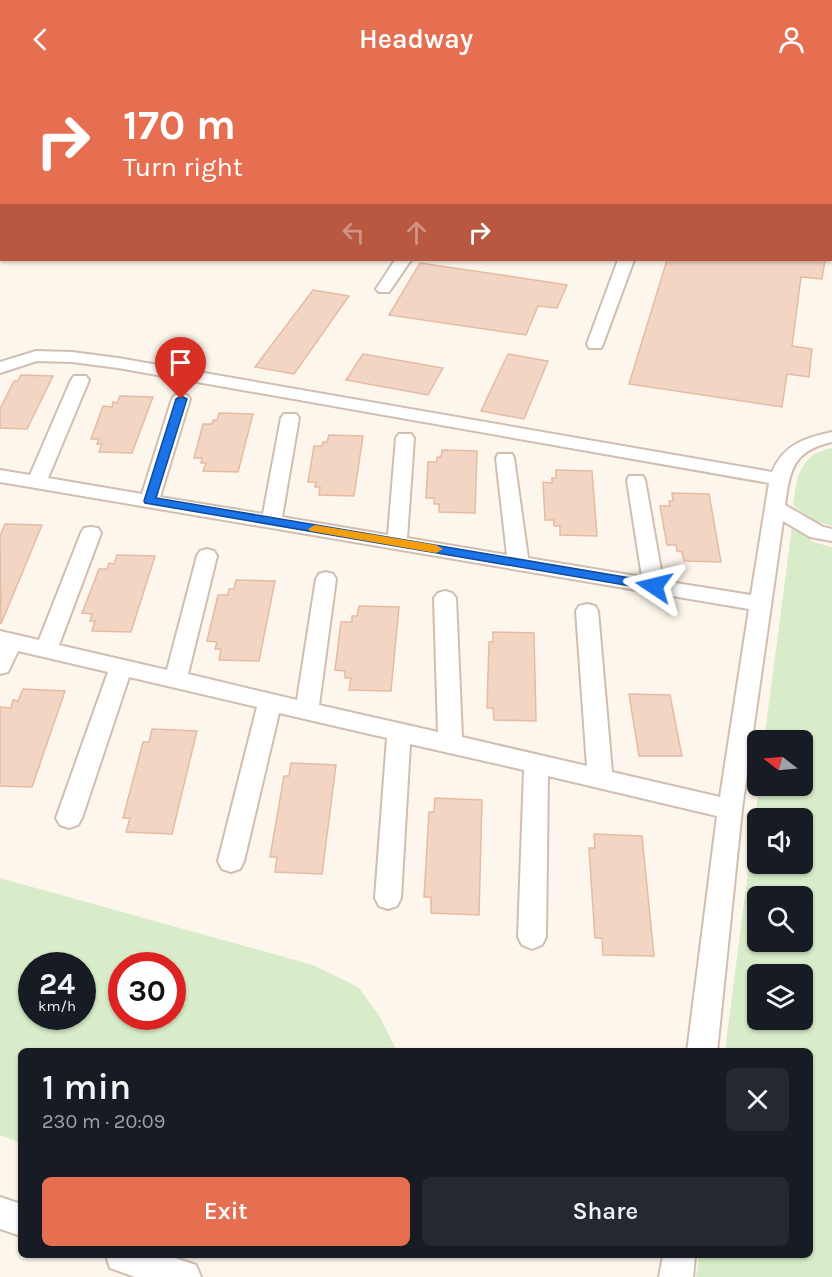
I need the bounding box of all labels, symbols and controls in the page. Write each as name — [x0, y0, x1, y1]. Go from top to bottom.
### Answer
icon: back — [24, 23, 57, 56]
text: Headway — [359, 23, 473, 55]
icon: person — [775, 23, 808, 56]
text: 170 m — [123, 100, 236, 150]
icon: right — [24, 102, 102, 180]
text: Turn right — [123, 151, 243, 183]
icon: left — [337, 216, 370, 249]
icon: ahead — [400, 216, 433, 249]
icon: right — [463, 216, 496, 249]
pin — [155, 337, 206, 399]
icon: arrive — [164, 346, 197, 379]
position arrow — [622, 554, 686, 618]
north arrow — [747, 730, 813, 796]
map controls — [747, 730, 813, 1030]
button: sound — [747, 808, 813, 874]
button: search — [747, 886, 813, 952]
speed limit sign: 30 — [108, 952, 186, 1030]
button: layers — [747, 964, 813, 1030]
text: 24 — [39, 966, 75, 1002]
text: km/h — [38, 997, 76, 1015]
text: 1 min — [42, 1066, 131, 1108]
button: close — [726, 1068, 789, 1131]
text: 230 m · 20:09 — [42, 1110, 165, 1133]
button: Exit — [42, 1177, 410, 1246]
button: Share — [422, 1177, 789, 1246]

